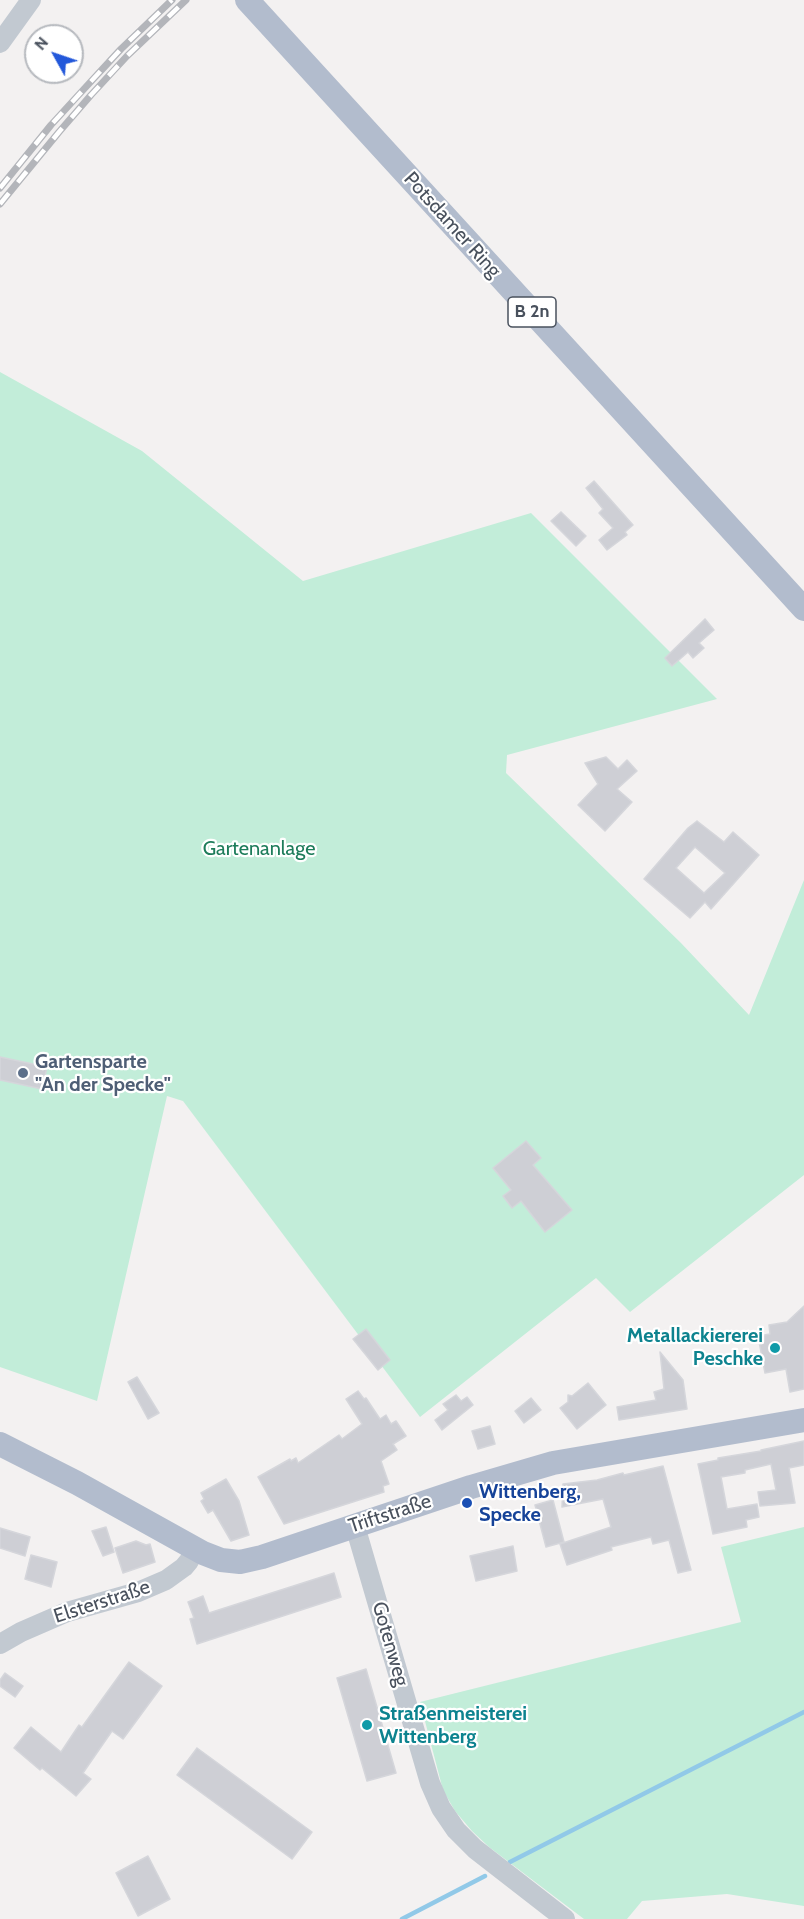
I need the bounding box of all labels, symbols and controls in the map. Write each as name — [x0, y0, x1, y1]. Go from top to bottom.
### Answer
north arrow — [24, 24, 84, 84]
text: N — [30, 33, 52, 54]
street label: Potsdamer Ring — [398, 167, 506, 283]
road number: B 2n — [508, 297, 556, 327]
park label: Gartenanlage — [203, 837, 315, 861]
place label: Gartensparte "An der Specke" — [35, 1050, 171, 1097]
marker: Gartensparte "An der Specke" — [16, 1066, 30, 1080]
place label: Metallackiererei Peschke — [627, 1324, 763, 1371]
marker: Metallackiererei Peschke — [768, 1341, 782, 1355]
place label: Wittenberg, Specke — [479, 1480, 581, 1527]
street label: Triftstraße — [346, 1489, 434, 1539]
marker: Wittenberg, Specke — [460, 1496, 474, 1510]
street label: Elsterstraße — [51, 1575, 153, 1629]
street label: Gotenweg — [367, 1599, 413, 1689]
place label: Straßenmeisterei Wittenberg — [379, 1702, 527, 1749]
marker: Straßenmeisterei Wittenberg — [360, 1718, 374, 1732]

